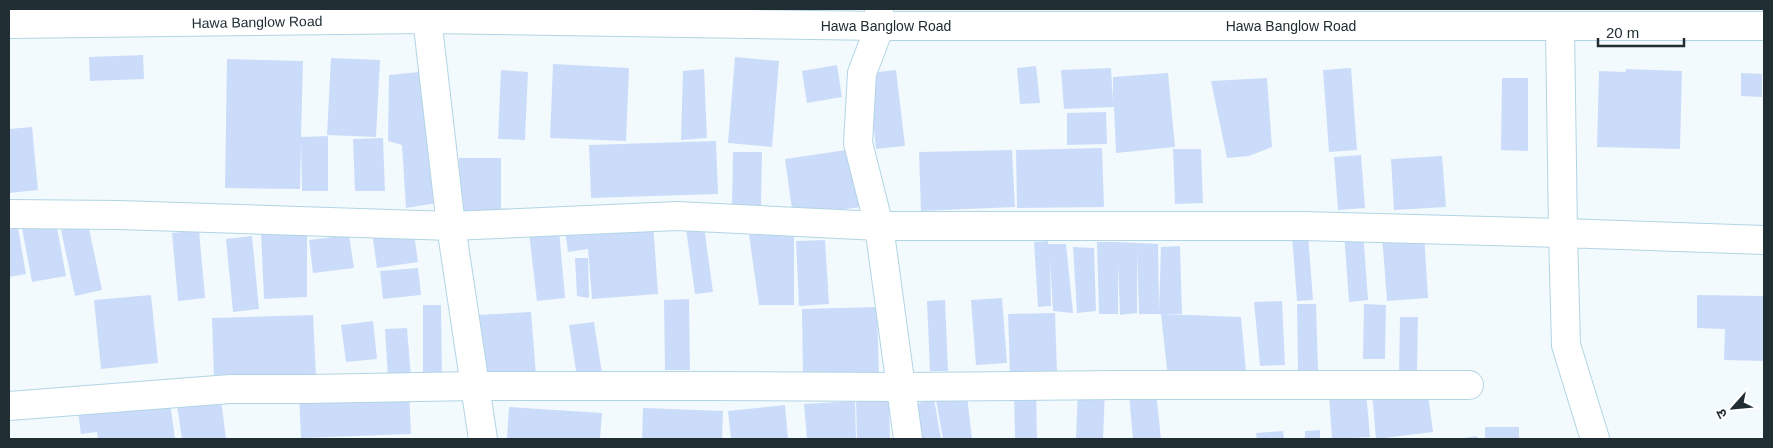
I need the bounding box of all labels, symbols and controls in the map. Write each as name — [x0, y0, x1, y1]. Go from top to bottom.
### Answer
street label: Hawa Banglow Road — [191, 13, 323, 31]
scale bar — [1598, 15, 1684, 47]
street label: Hawa Banglow Road — [821, 18, 951, 34]
street label: Hawa Banglow Road — [1226, 18, 1356, 34]
text: 20 m — [1606, 24, 1639, 41]
north arrow — [1708, 383, 1758, 433]
text: उ — [1712, 406, 1730, 421]

